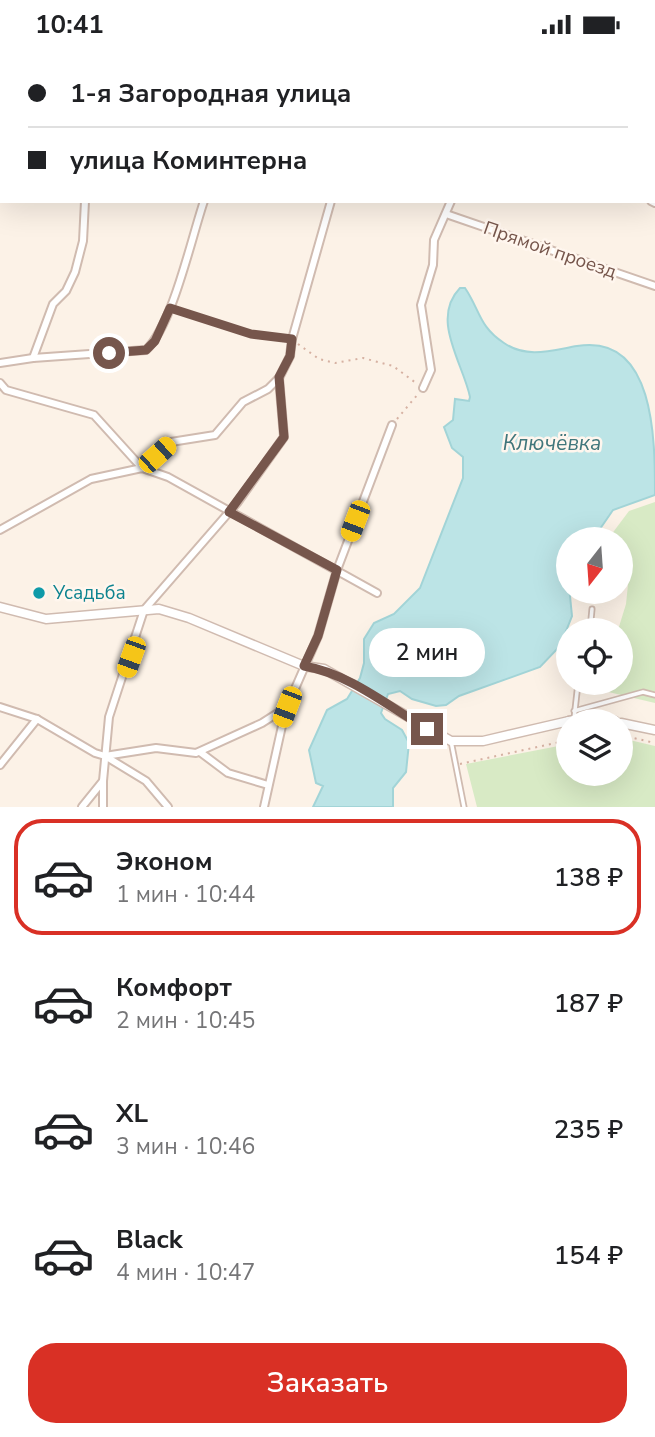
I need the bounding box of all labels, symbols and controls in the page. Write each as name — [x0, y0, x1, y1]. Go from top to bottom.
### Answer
text: 10:41 — [35, 7, 104, 42]
text: 1-я Загородная улица — [70, 76, 351, 111]
text: улица Коминтерна — [70, 143, 307, 178]
street label: Прямой проезд — [480, 215, 620, 285]
route start — [93, 337, 125, 369]
water label: Ключёвка — [503, 429, 601, 457]
car — [135, 433, 180, 477]
car — [338, 498, 373, 544]
north arrow — [556, 527, 634, 604]
map controls — [556, 527, 633, 786]
place label: Усадьба — [52, 580, 126, 606]
marker: Усадьба — [31, 585, 47, 601]
button: locate — [556, 618, 633, 695]
callout: 2 мин — [369, 627, 485, 677]
car — [114, 634, 149, 680]
text: 2 мин — [396, 637, 458, 668]
car — [270, 684, 305, 730]
button: layers — [556, 709, 633, 786]
route end — [411, 713, 443, 745]
text: Эконом — [116, 844, 213, 879]
icon: car — [32, 846, 95, 909]
text: 138 ₽ — [554, 860, 623, 895]
text: 1 мин · 10:44 — [116, 879, 255, 910]
text: Комфорт — [116, 970, 232, 1005]
icon: car — [32, 972, 95, 1035]
text: 187 ₽ — [554, 986, 623, 1021]
text: 2 мин · 10:45 — [116, 1005, 255, 1036]
text: XL — [116, 1096, 148, 1131]
icon: car — [32, 1098, 95, 1161]
text: 235 ₽ — [554, 1112, 623, 1147]
text: 3 мин · 10:46 — [116, 1131, 255, 1162]
text: Black — [116, 1222, 183, 1257]
icon: car — [32, 1224, 95, 1287]
text: 154 ₽ — [554, 1238, 623, 1273]
text: 4 мин · 10:47 — [116, 1257, 255, 1288]
button: Заказать — [28, 1343, 627, 1423]

